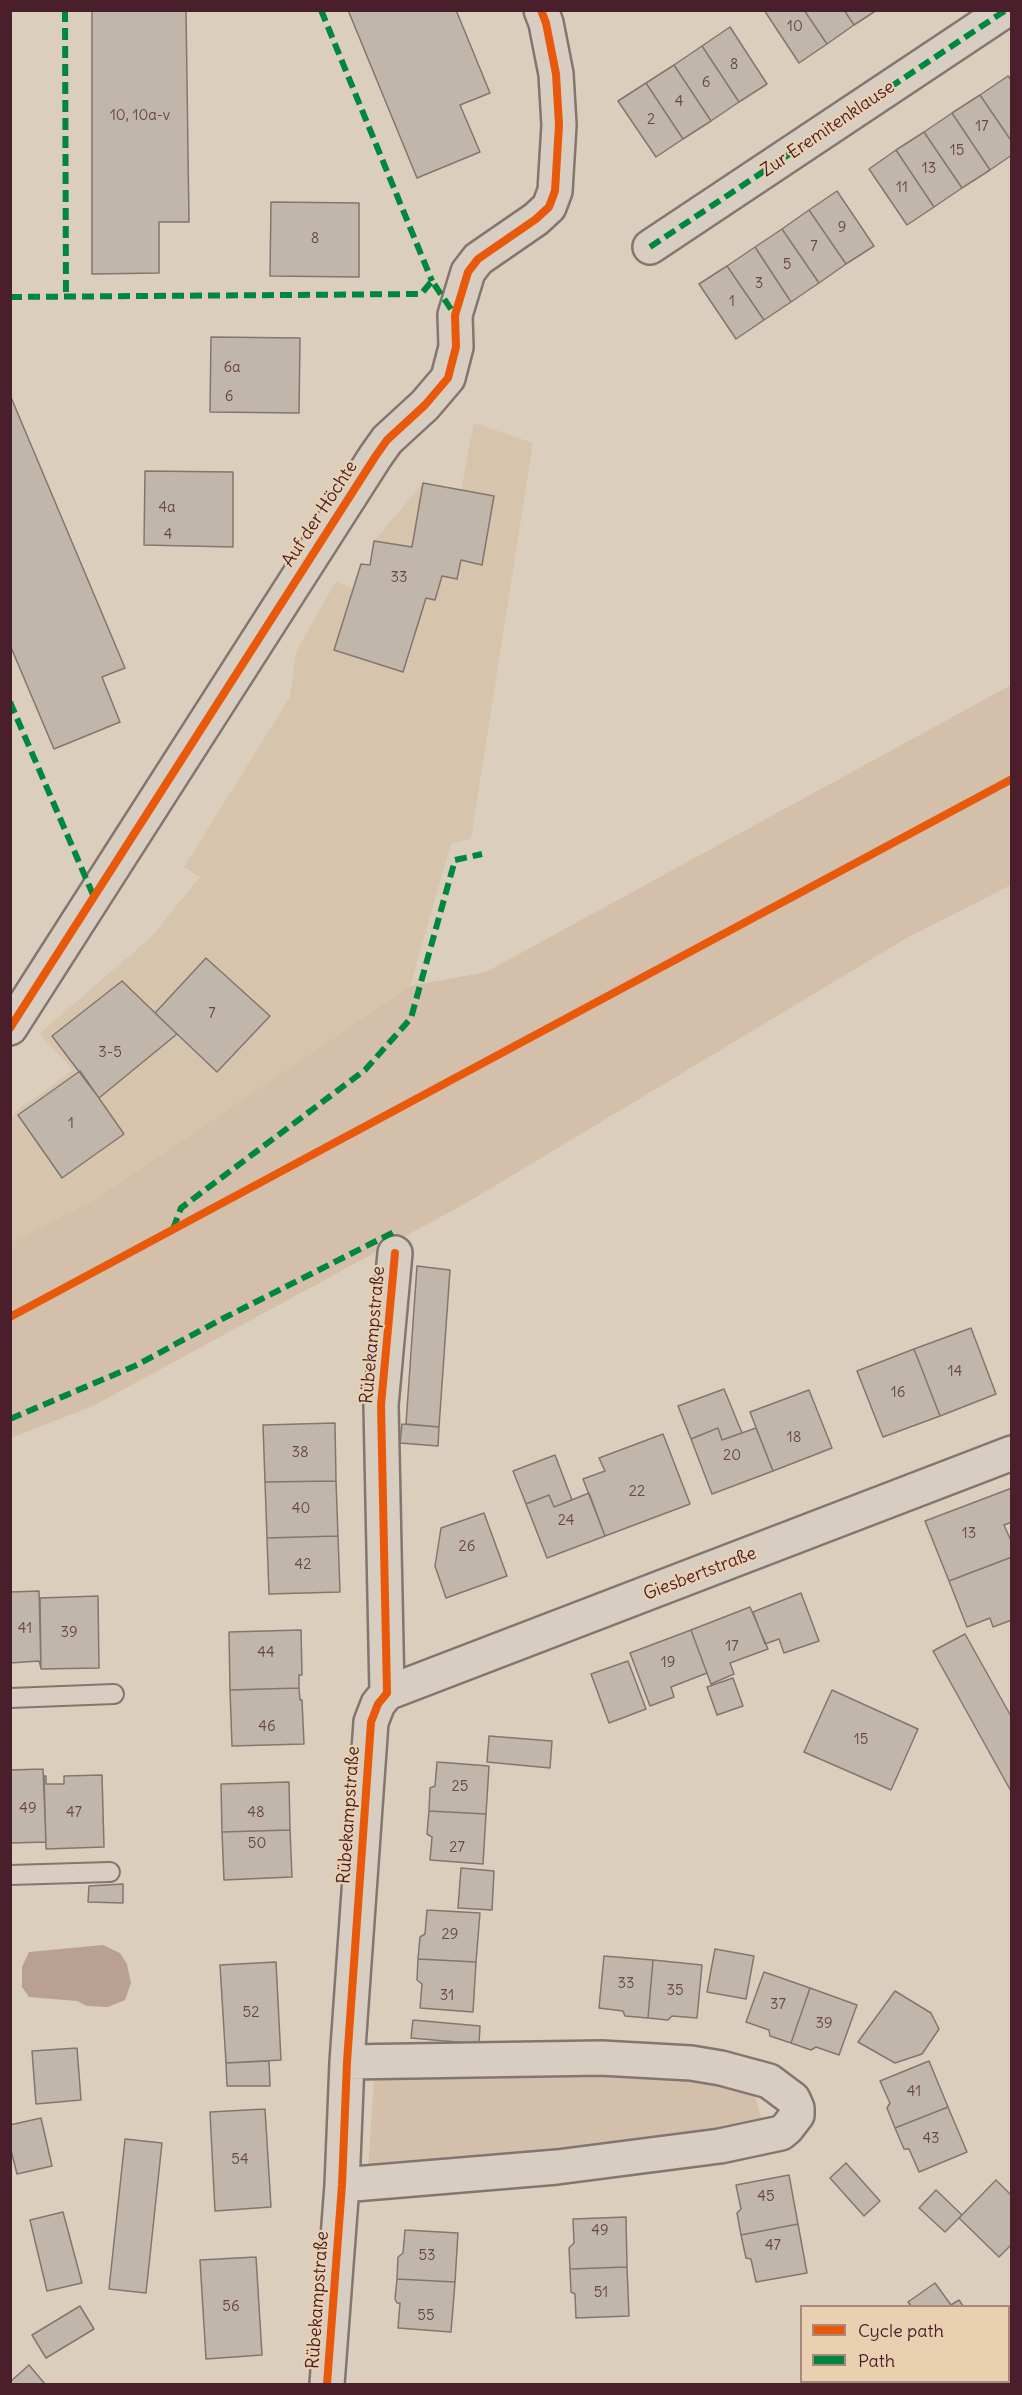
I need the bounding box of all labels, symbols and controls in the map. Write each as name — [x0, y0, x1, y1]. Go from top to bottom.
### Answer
house number: 10 — [787, 18, 803, 36]
house number: 8 — [730, 56, 738, 74]
house number: 6 — [702, 74, 710, 92]
street label: Zur Eremitenklause — [757, 76, 899, 182]
house number: 4 — [675, 93, 683, 111]
house number: 10, 10a-v — [110, 107, 170, 125]
house number: 2 — [647, 111, 655, 129]
house number: 17 — [975, 118, 989, 136]
house number: 15 — [950, 142, 964, 160]
house number: 13 — [922, 160, 936, 178]
house number: 11 — [896, 179, 908, 197]
house number: 9 — [838, 219, 846, 237]
house number: 8 — [311, 230, 319, 248]
house number: 7 — [810, 238, 818, 256]
house number: 5 — [783, 256, 791, 274]
house number: 3 — [755, 275, 763, 293]
house number: 1 — [729, 293, 735, 311]
house number: 6a — [223, 359, 241, 377]
house number: 6 — [225, 388, 233, 406]
street label: Auf der Höchte — [278, 457, 362, 571]
house number: 4a — [158, 499, 176, 517]
house number: 4 — [164, 526, 172, 544]
house number: 33 — [390, 569, 408, 587]
house number: 7 — [208, 1005, 216, 1023]
house number: 3-5 — [98, 1044, 122, 1062]
house number: 1 — [68, 1115, 74, 1133]
street label: Rübekampstraße — [356, 1265, 390, 1405]
house number: 14 — [948, 1363, 962, 1381]
house number: 16 — [891, 1384, 905, 1402]
house number: 18 — [787, 1429, 801, 1447]
house number: 38 — [291, 1444, 309, 1462]
house number: 20 — [723, 1447, 741, 1465]
house number: 22 — [629, 1483, 645, 1501]
house number: 40 — [292, 1500, 310, 1518]
house number: 24 — [558, 1512, 574, 1530]
house number: 13 — [962, 1525, 976, 1543]
house number: 26 — [459, 1538, 475, 1556]
street label: Giesbertstraße — [641, 1543, 759, 1605]
house number: 42 — [295, 1556, 311, 1574]
house number: 41 — [18, 1620, 32, 1638]
house number: 39 — [60, 1624, 78, 1642]
house number: 17 — [725, 1638, 739, 1656]
house number: 44 — [257, 1644, 275, 1662]
house number: 19 — [661, 1654, 675, 1672]
house number: 46 — [258, 1718, 276, 1736]
house number: 15 — [854, 1731, 868, 1749]
street label: Rübekampstraße — [333, 1745, 365, 1885]
house number: 25 — [452, 1778, 468, 1796]
house number: 49 — [19, 1800, 37, 1818]
house number: 47 — [66, 1804, 82, 1822]
house number: 48 — [247, 1804, 265, 1822]
house number: 50 — [248, 1835, 266, 1853]
house number: 27 — [449, 1839, 465, 1857]
house number: 29 — [442, 1926, 458, 1944]
house number: 33 — [617, 1975, 635, 1993]
house number: 35 — [666, 1982, 684, 2000]
house number: 31 — [440, 1987, 454, 2005]
house number: 37 — [770, 1996, 786, 2014]
house number: 52 — [243, 2004, 259, 2022]
house number: 39 — [815, 2015, 833, 2033]
house number: 41 — [907, 2083, 921, 2101]
house number: 43 — [922, 2130, 940, 2148]
house number: 54 — [231, 2151, 249, 2169]
house number: 45 — [757, 2188, 775, 2206]
house number: 49 — [591, 2222, 609, 2240]
street label: Rübekampstraße — [302, 2230, 334, 2370]
house number: 47 — [765, 2237, 781, 2255]
house number: 53 — [418, 2247, 436, 2265]
house number: 51 — [594, 2284, 608, 2302]
house number: 56 — [222, 2298, 240, 2316]
legend — [800, 2305, 1010, 2383]
house number: 55 — [417, 2307, 435, 2325]
text: Cycle path — [858, 2319, 944, 2342]
text: Path — [858, 2349, 895, 2372]

